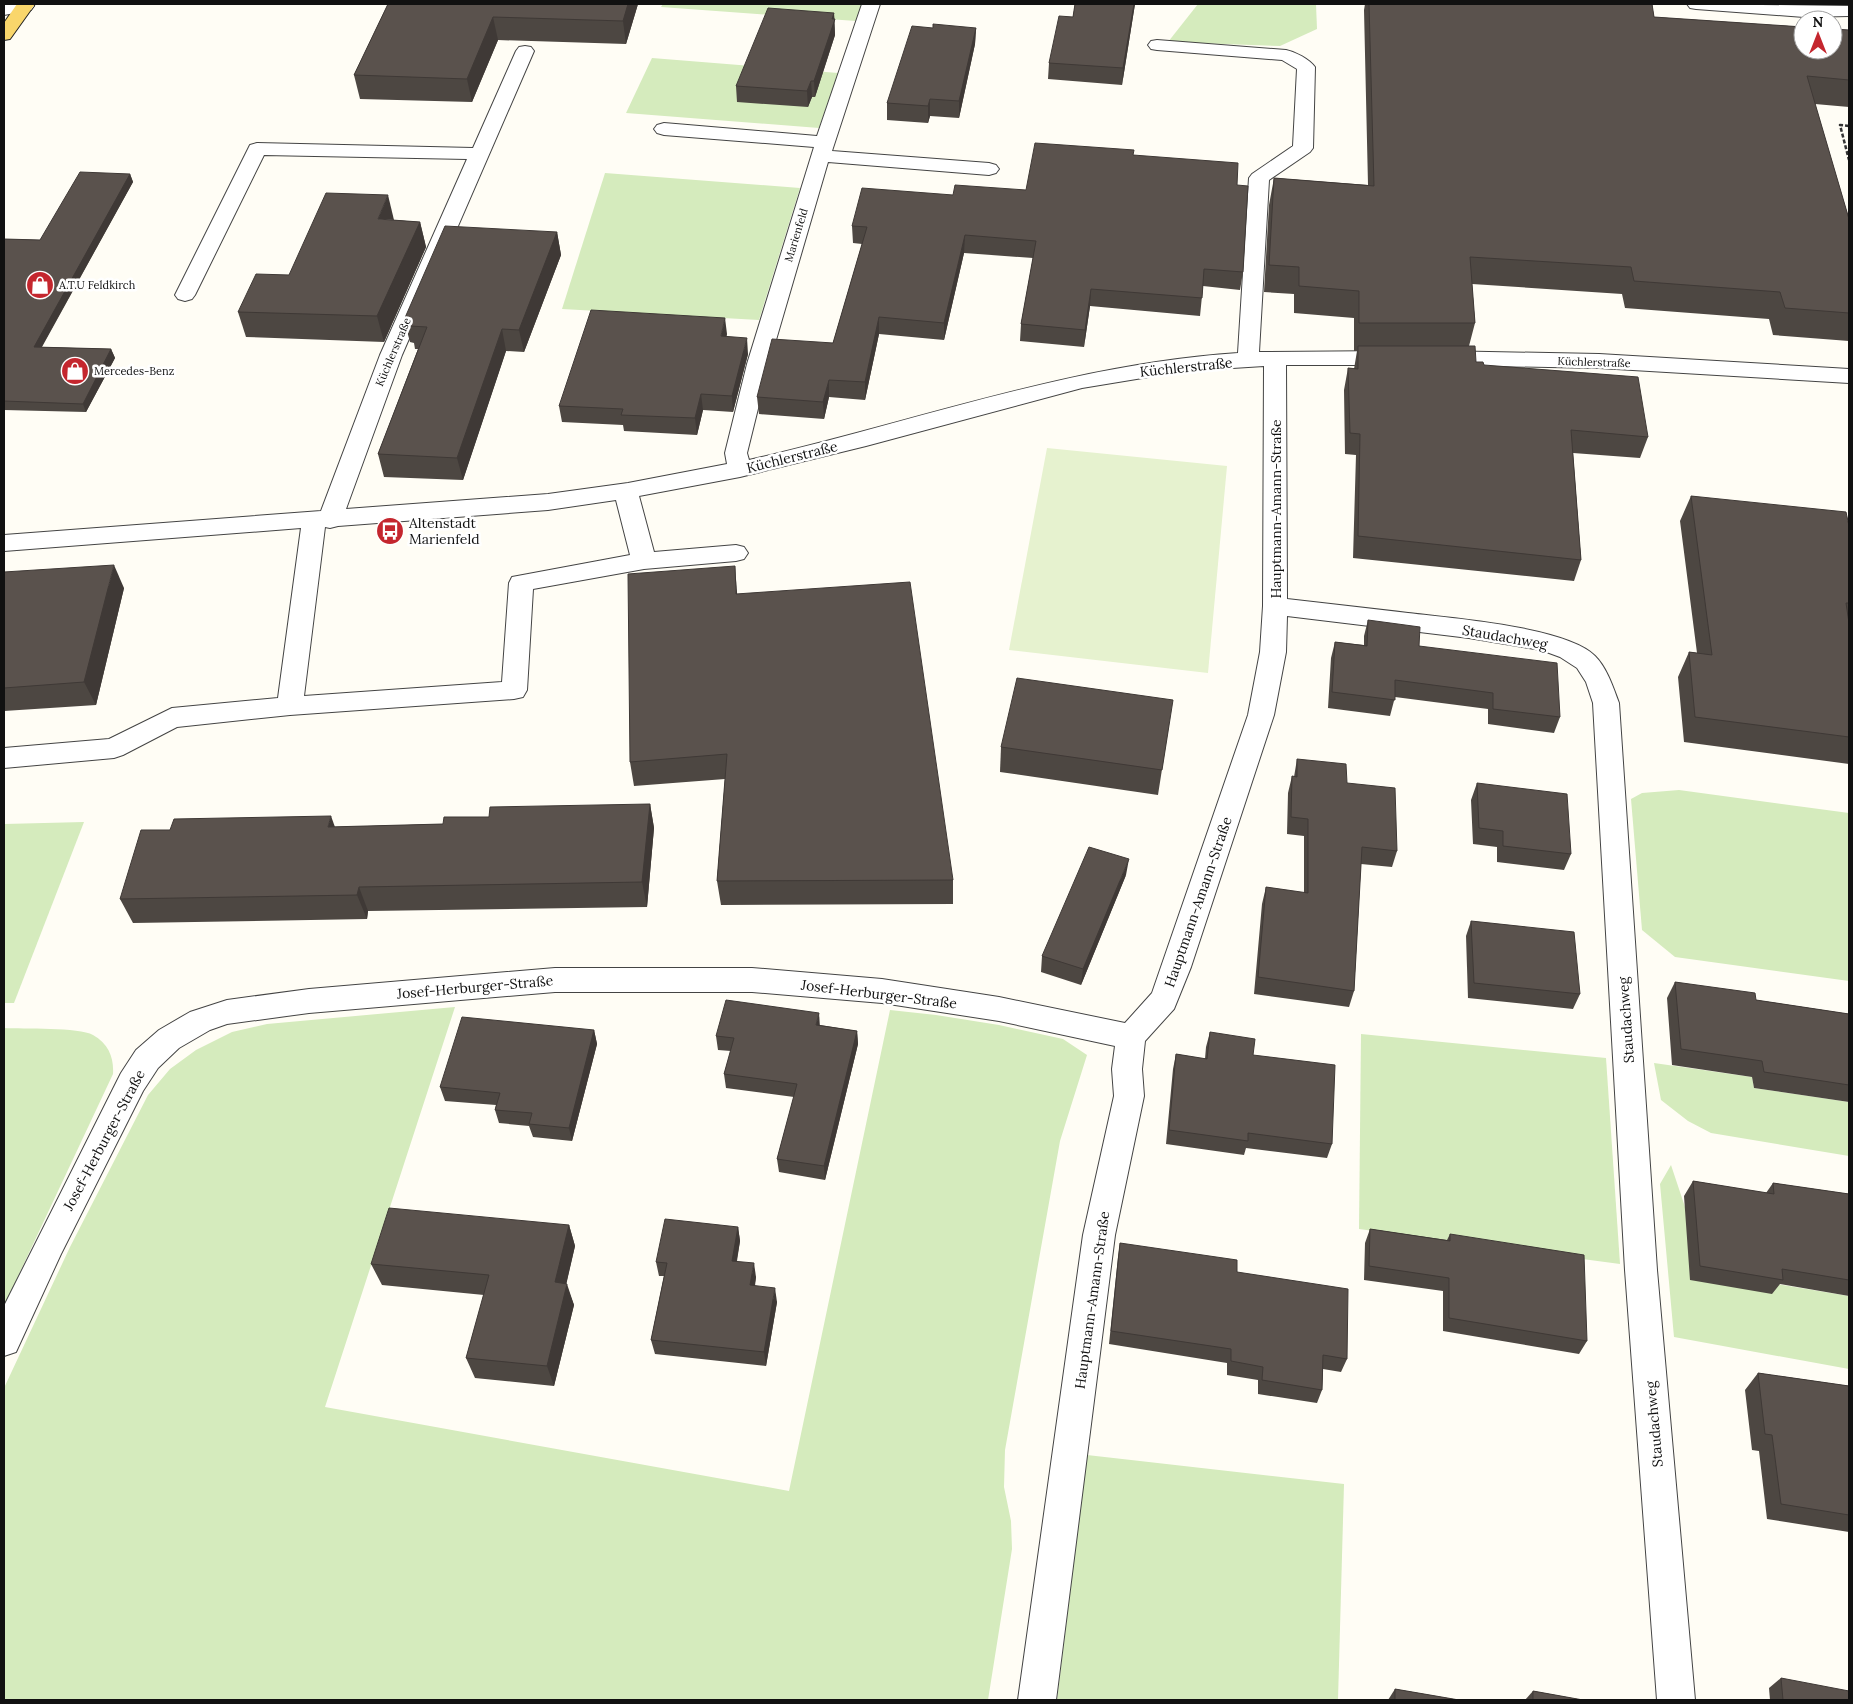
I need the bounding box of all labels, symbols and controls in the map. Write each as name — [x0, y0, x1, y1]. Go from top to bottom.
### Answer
north arrow — [1793, 10, 1843, 60]
text: N — [1813, 13, 1824, 31]
street label: Marienfeld — [781, 206, 811, 264]
shop icon: A.T.U Feldkirch — [25, 270, 55, 300]
place label: A.T.U Feldkirch — [58, 278, 136, 292]
street label: Küchlerstraße — [372, 315, 414, 388]
street label: Küchlerstraße — [1139, 353, 1234, 381]
street label: Küchlerstraße — [1557, 354, 1631, 370]
shop icon: Mercedes-Benz — [60, 356, 90, 386]
place label: Mercedes-Benz — [94, 364, 175, 378]
street label: Hauptmann-Amann-Straße — [1267, 419, 1285, 599]
street label: Küchlerstraße — [745, 437, 840, 477]
place label: Altenstadt Marienfeld — [408, 514, 480, 548]
bus stop icon: Altenstadt Marienfeld — [375, 516, 405, 546]
street label: Staudachweg — [1461, 621, 1549, 653]
street label: Hauptmann-Amann-Straße — [1160, 814, 1236, 990]
street label: Josef-Herburger-Straße — [395, 971, 554, 1003]
street label: Josef-Herburger-Straße — [799, 975, 958, 1013]
street label: Staudachweg — [1614, 976, 1638, 1064]
street label: Josef-Herburger-Straße — [59, 1066, 149, 1214]
street label: Hauptmann-Amann-Straße — [1071, 1210, 1113, 1390]
street label: Staudachweg — [1641, 1380, 1667, 1468]

